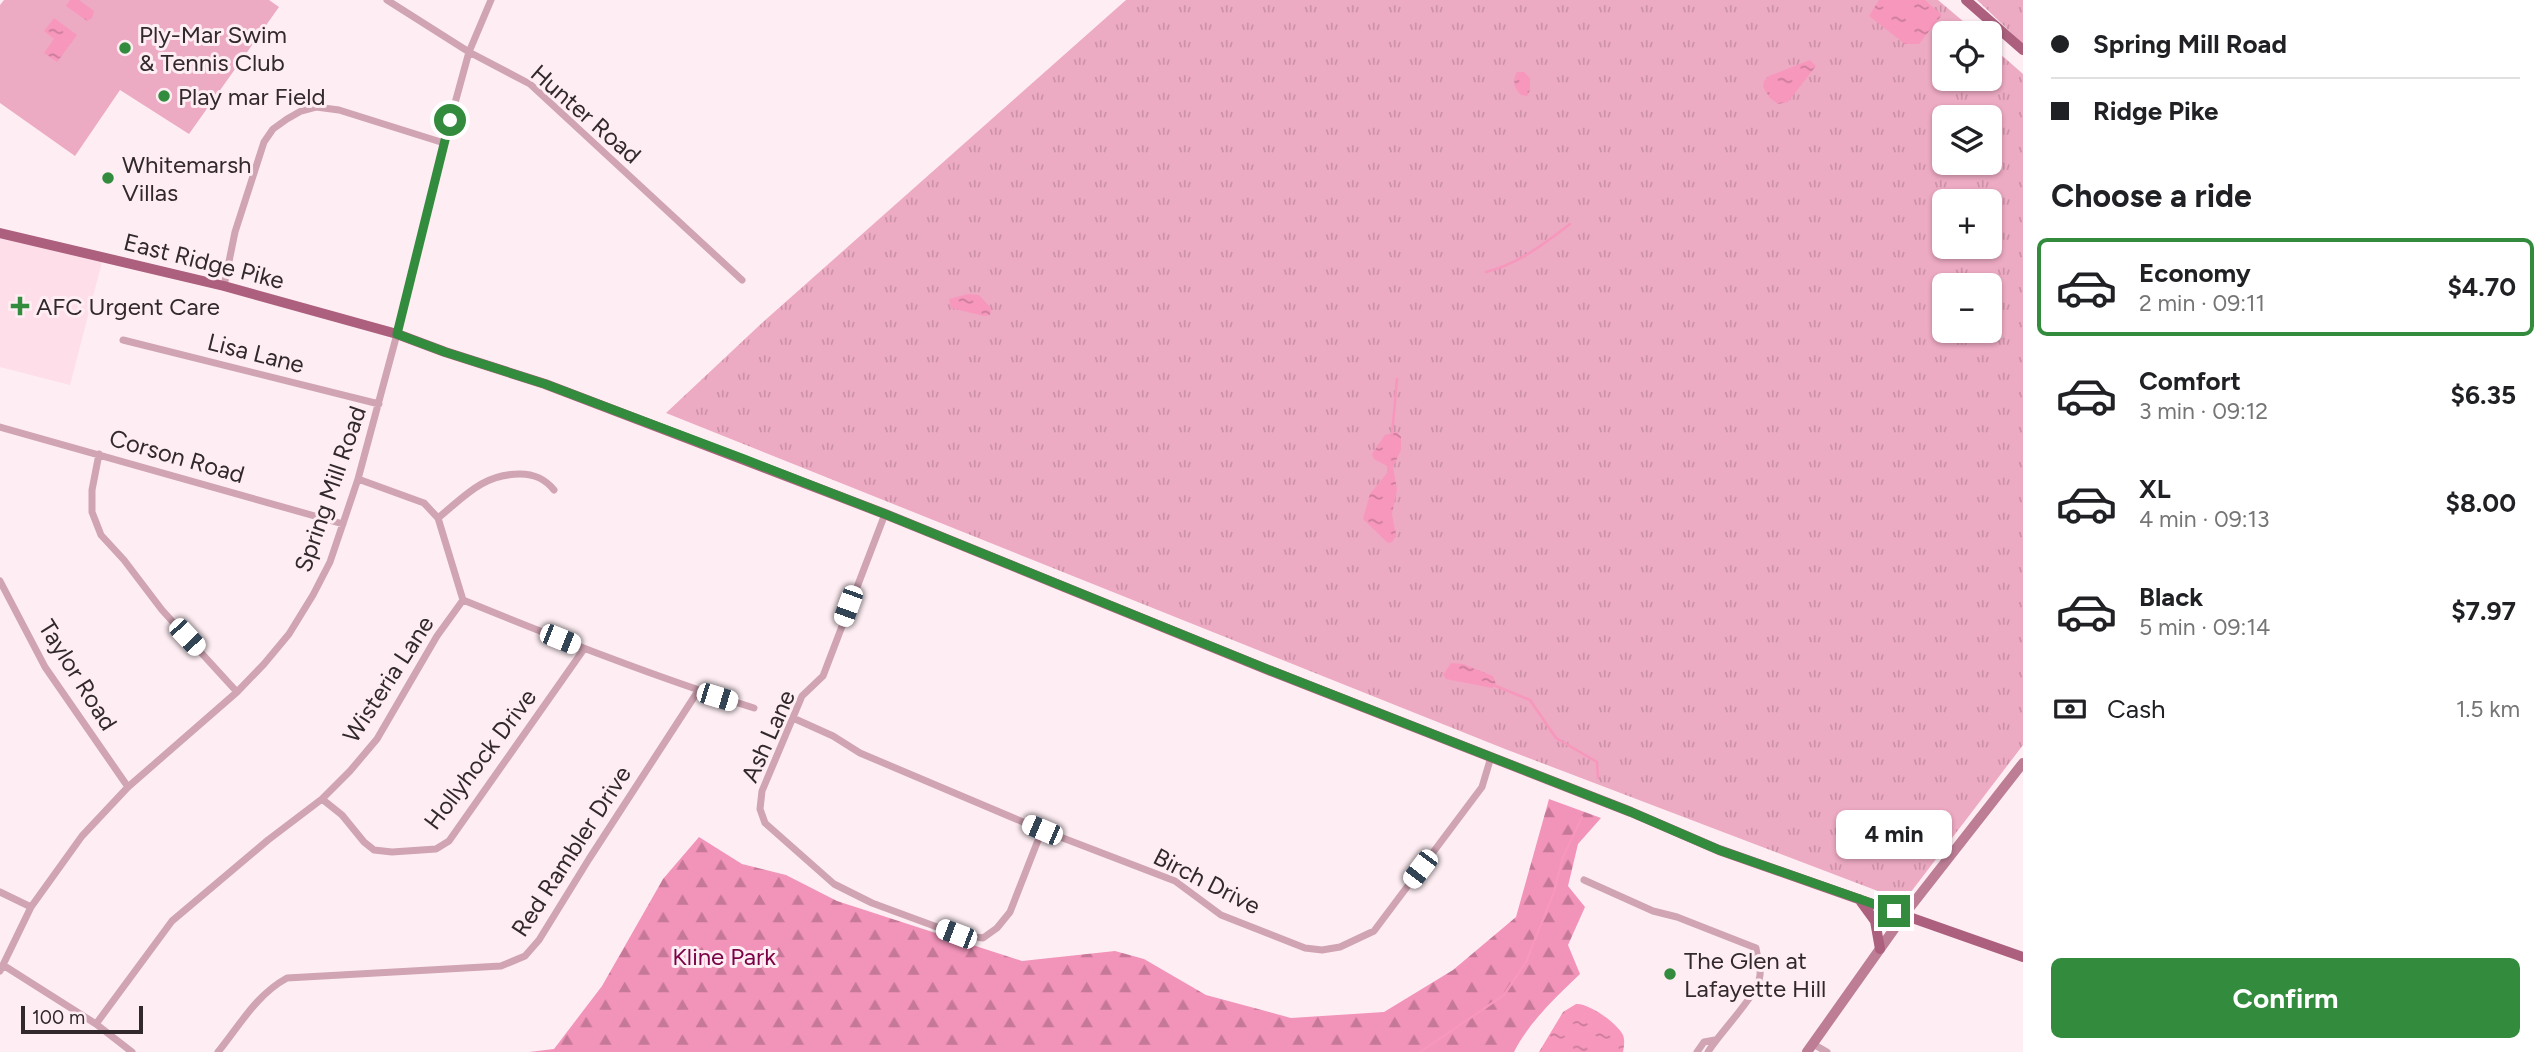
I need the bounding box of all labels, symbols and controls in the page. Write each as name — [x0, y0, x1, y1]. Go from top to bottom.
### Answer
place label: Ply-Mar Swim & Tennis Club — [139, 20, 287, 77]
map controls — [1932, 21, 2002, 343]
button: locate — [1932, 21, 2002, 91]
text: Spring Mill Road — [2093, 28, 2287, 60]
marker: Ply-Mar Swim & Tennis Club — [117, 40, 133, 56]
street label: Hunter Road — [525, 58, 647, 170]
place label: Play mar Field — [178, 82, 326, 111]
marker: Play mar Field — [156, 88, 172, 104]
text: Ridge Pike — [2093, 95, 2218, 127]
route start — [434, 104, 466, 136]
button: layers — [1932, 105, 2002, 175]
place label: Whitemarsh Villas — [122, 150, 251, 207]
marker: Whitemarsh Villas — [100, 170, 116, 186]
text: Choose a ride — [2051, 177, 2252, 215]
button: + — [1932, 189, 2002, 259]
street label: East Ridge Pike — [121, 227, 287, 295]
icon: car — [2055, 256, 2118, 319]
text: Economy — [2139, 257, 2251, 289]
text: $4.70 — [2447, 271, 2516, 303]
button: − — [1932, 273, 2002, 343]
text: 2 min · 09:11 — [2139, 289, 2265, 317]
place label: AFC Urgent Care — [36, 292, 220, 321]
marker: AFC Urgent Care — [10, 296, 30, 316]
street label: Lisa Lane — [205, 327, 307, 379]
icon: car — [2055, 364, 2118, 427]
text: Comfort — [2139, 365, 2241, 397]
text: $6.35 — [2451, 379, 2516, 411]
text: 3 min · 09:12 — [2139, 397, 2268, 425]
street label: Spring Mill Road — [288, 402, 372, 576]
street label: Corson Road — [106, 423, 248, 489]
icon: car — [2055, 472, 2118, 535]
text: XL — [2139, 473, 2171, 505]
text: $8.00 — [2446, 487, 2516, 519]
text: 4 min · 09:13 — [2139, 505, 2270, 533]
icon: car — [2055, 580, 2118, 643]
text: Black — [2139, 581, 2203, 613]
car — [831, 583, 866, 629]
text: $7.97 — [2451, 595, 2516, 627]
street label: Wisteria Lane — [336, 610, 440, 748]
text: 5 min · 09:14 — [2139, 613, 2270, 641]
street label: Taylor Road — [33, 614, 123, 736]
car — [165, 614, 210, 660]
car — [537, 621, 584, 657]
car — [694, 681, 741, 713]
street label: Hollyhock Drive — [418, 683, 542, 835]
street label: Ash Lane — [735, 685, 801, 787]
icon: cash — [2051, 690, 2089, 728]
text: Cash — [2107, 693, 2166, 725]
text: 1.5 km — [2456, 695, 2520, 723]
street label: Red Rambler Drive — [505, 760, 637, 942]
callout: 4 min — [1836, 810, 1952, 858]
car — [1019, 812, 1066, 848]
text: 4 min — [1864, 820, 1924, 848]
street label: Birch Drive — [1149, 842, 1265, 920]
car — [1399, 846, 1442, 892]
route end — [1878, 895, 1910, 927]
car — [933, 917, 980, 951]
park label: Kline Park — [672, 942, 776, 971]
place label: The Glen at Lafayette Hill — [1684, 946, 1826, 1003]
button: Confirm — [2051, 958, 2520, 1038]
marker: The Glen at Lafayette Hill — [1662, 966, 1678, 982]
scale bar — [21, 1003, 144, 1035]
text: 100 m — [32, 1006, 85, 1029]

